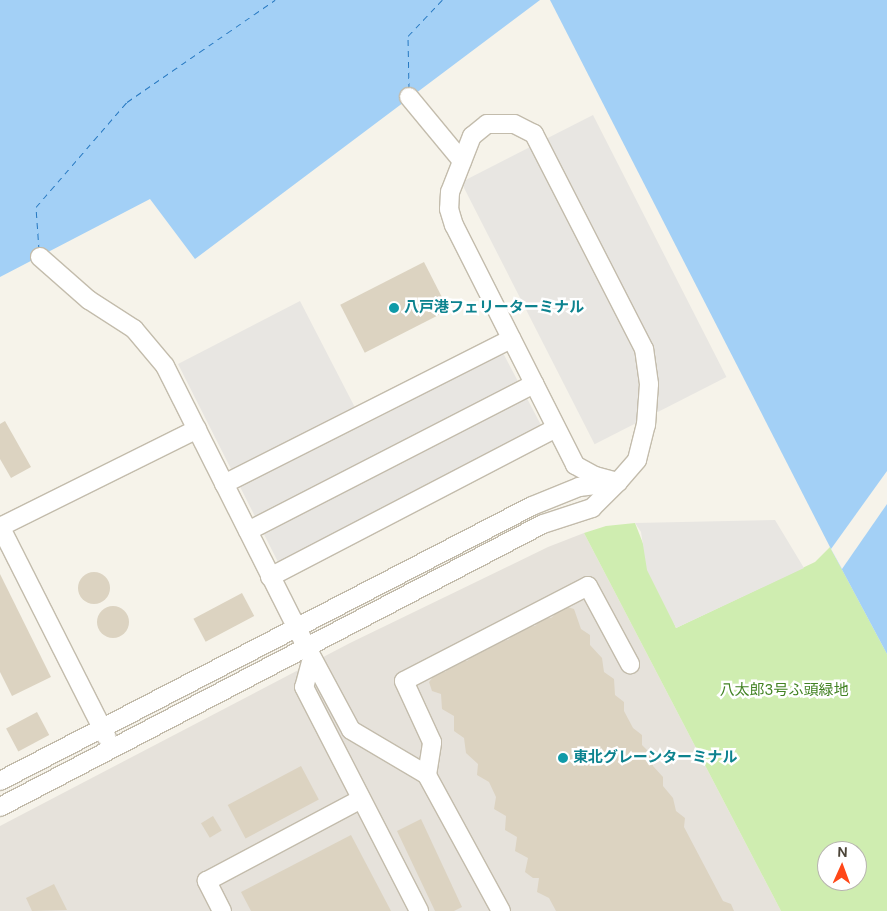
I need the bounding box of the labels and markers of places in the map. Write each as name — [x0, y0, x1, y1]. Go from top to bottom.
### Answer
place label: 八戸港フェリーターミナル — [404, 299, 584, 317]
marker: 八戸港フェリーターミナル — [388, 302, 400, 314]
place label: 東北グレーンターミナル — [573, 749, 738, 767]
marker: 東北グレーンターミナル — [557, 752, 569, 764]

